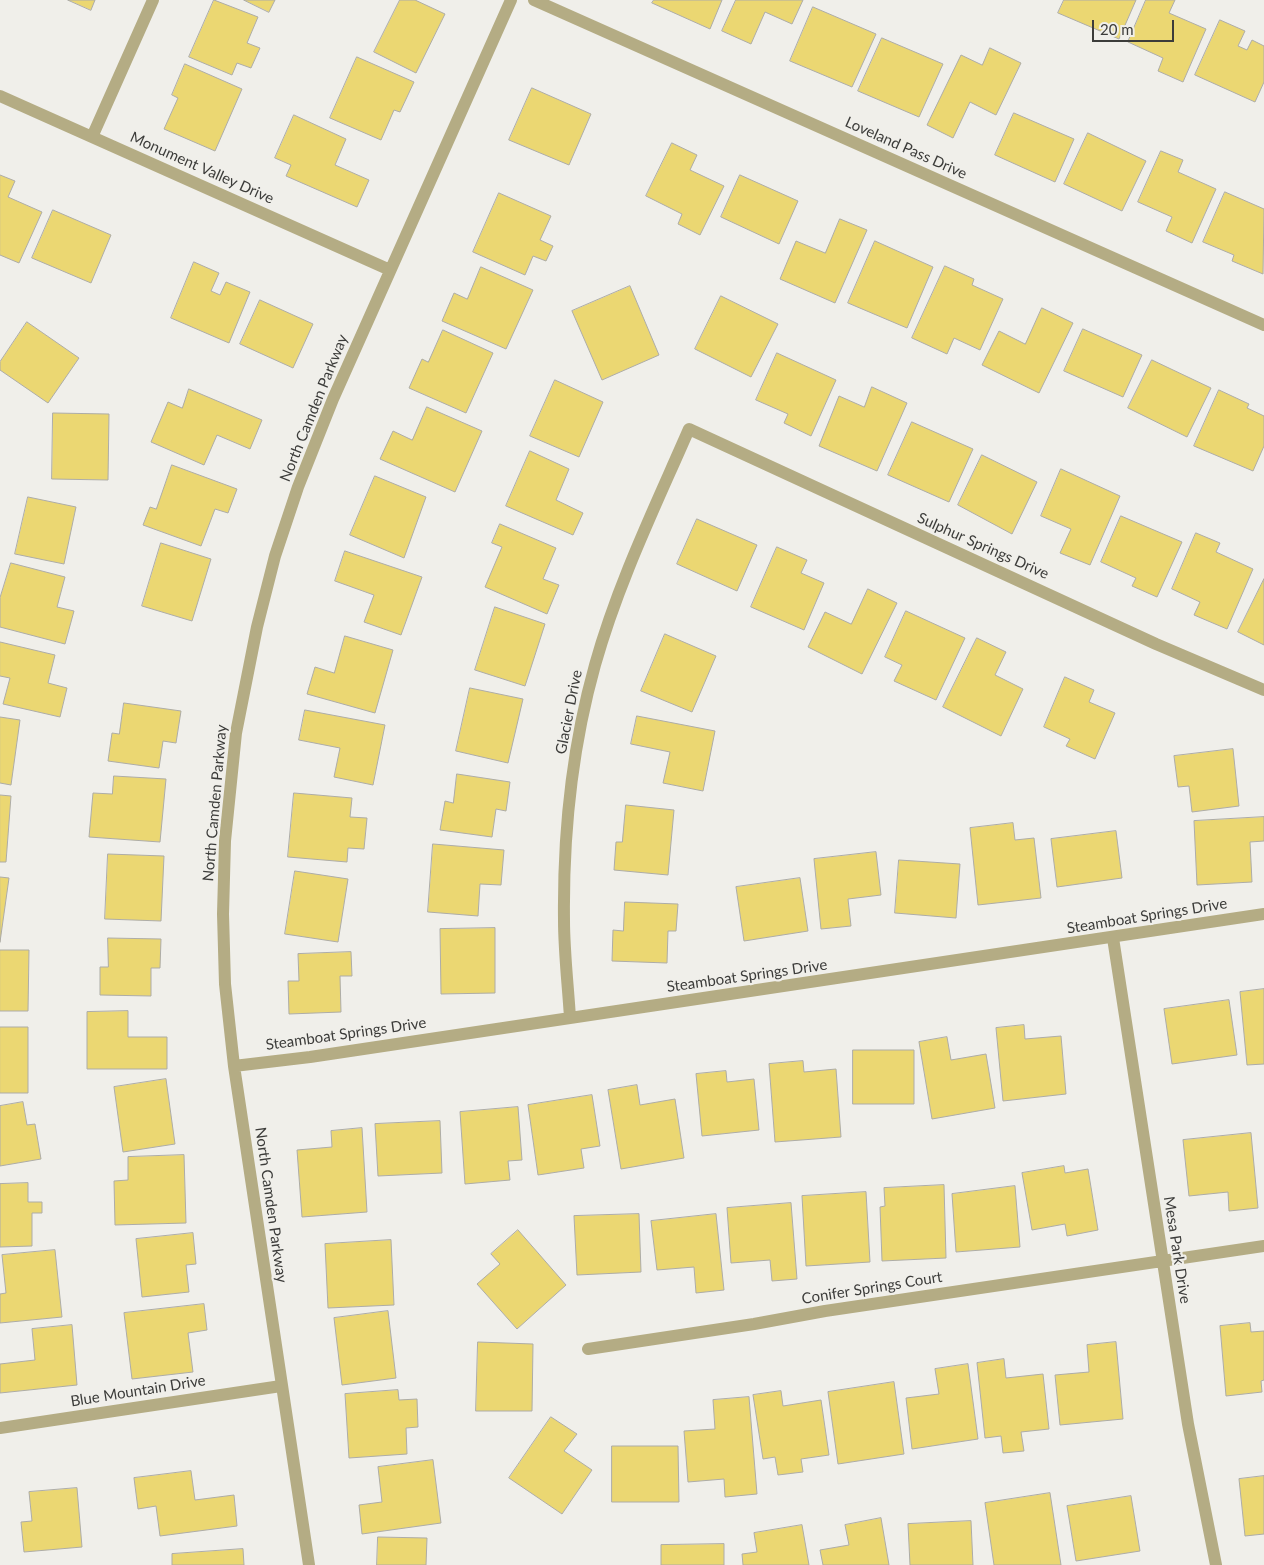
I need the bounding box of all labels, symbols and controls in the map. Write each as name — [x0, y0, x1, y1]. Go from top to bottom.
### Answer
scale bar — [1094, 10, 1176, 42]
text: 20 m — [1100, 20, 1134, 38]
street label: Loveland Pass Drive — [842, 113, 970, 183]
street label: Monument Valley Drive — [127, 128, 277, 208]
street label: North Camden Parkway — [276, 332, 352, 484]
street label: Sulphur Springs Drive — [914, 509, 1052, 583]
street label: Glacier Drive — [552, 668, 586, 756]
street label: North Camden Parkway — [199, 724, 231, 882]
street label: Steamboat Springs Drive — [1066, 894, 1228, 938]
street label: Steamboat Springs Drive — [666, 956, 828, 996]
street label: Steamboat Springs Drive — [265, 1014, 427, 1054]
street label: North Camden Parkway — [251, 1126, 291, 1284]
street label: Mesa Park Drive — [1160, 1195, 1194, 1305]
street label: Conifer Springs Court — [800, 1268, 944, 1308]
street label: Blue Mountain Drive — [69, 1371, 207, 1411]

